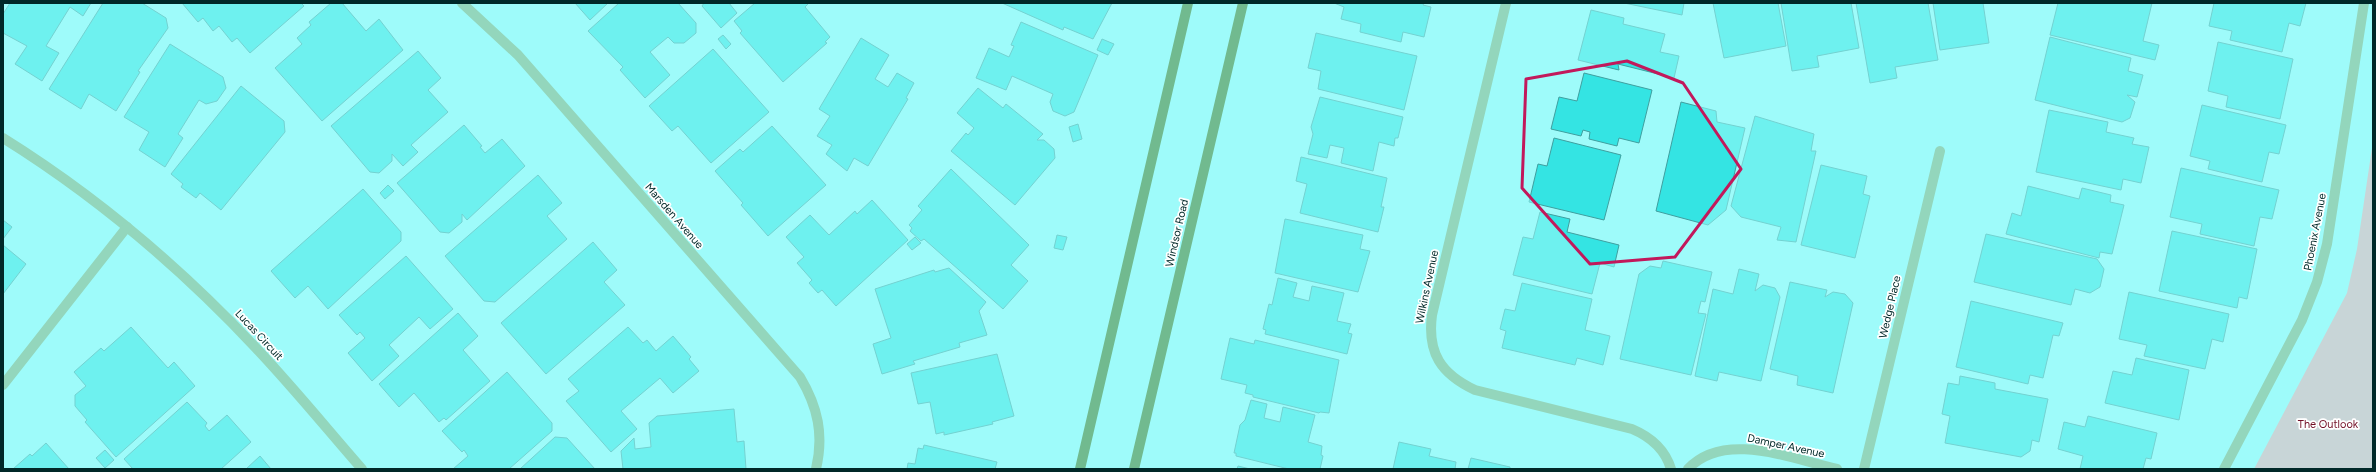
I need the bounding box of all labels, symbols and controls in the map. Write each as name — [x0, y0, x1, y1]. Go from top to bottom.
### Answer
street label: Marsden Avenue — [642, 181, 706, 251]
street label: Phoenix Avenue — [2301, 192, 2329, 272]
street label: Windsor Road — [1163, 198, 1191, 268]
street label: Wilkins Avenue — [1413, 249, 1441, 325]
street label: Wedge Place — [1876, 274, 1904, 340]
street label: Lucas Circuit — [232, 307, 286, 363]
park label: The Outlook — [2298, 418, 2359, 431]
street label: Damper Avenue — [1746, 431, 1826, 461]

